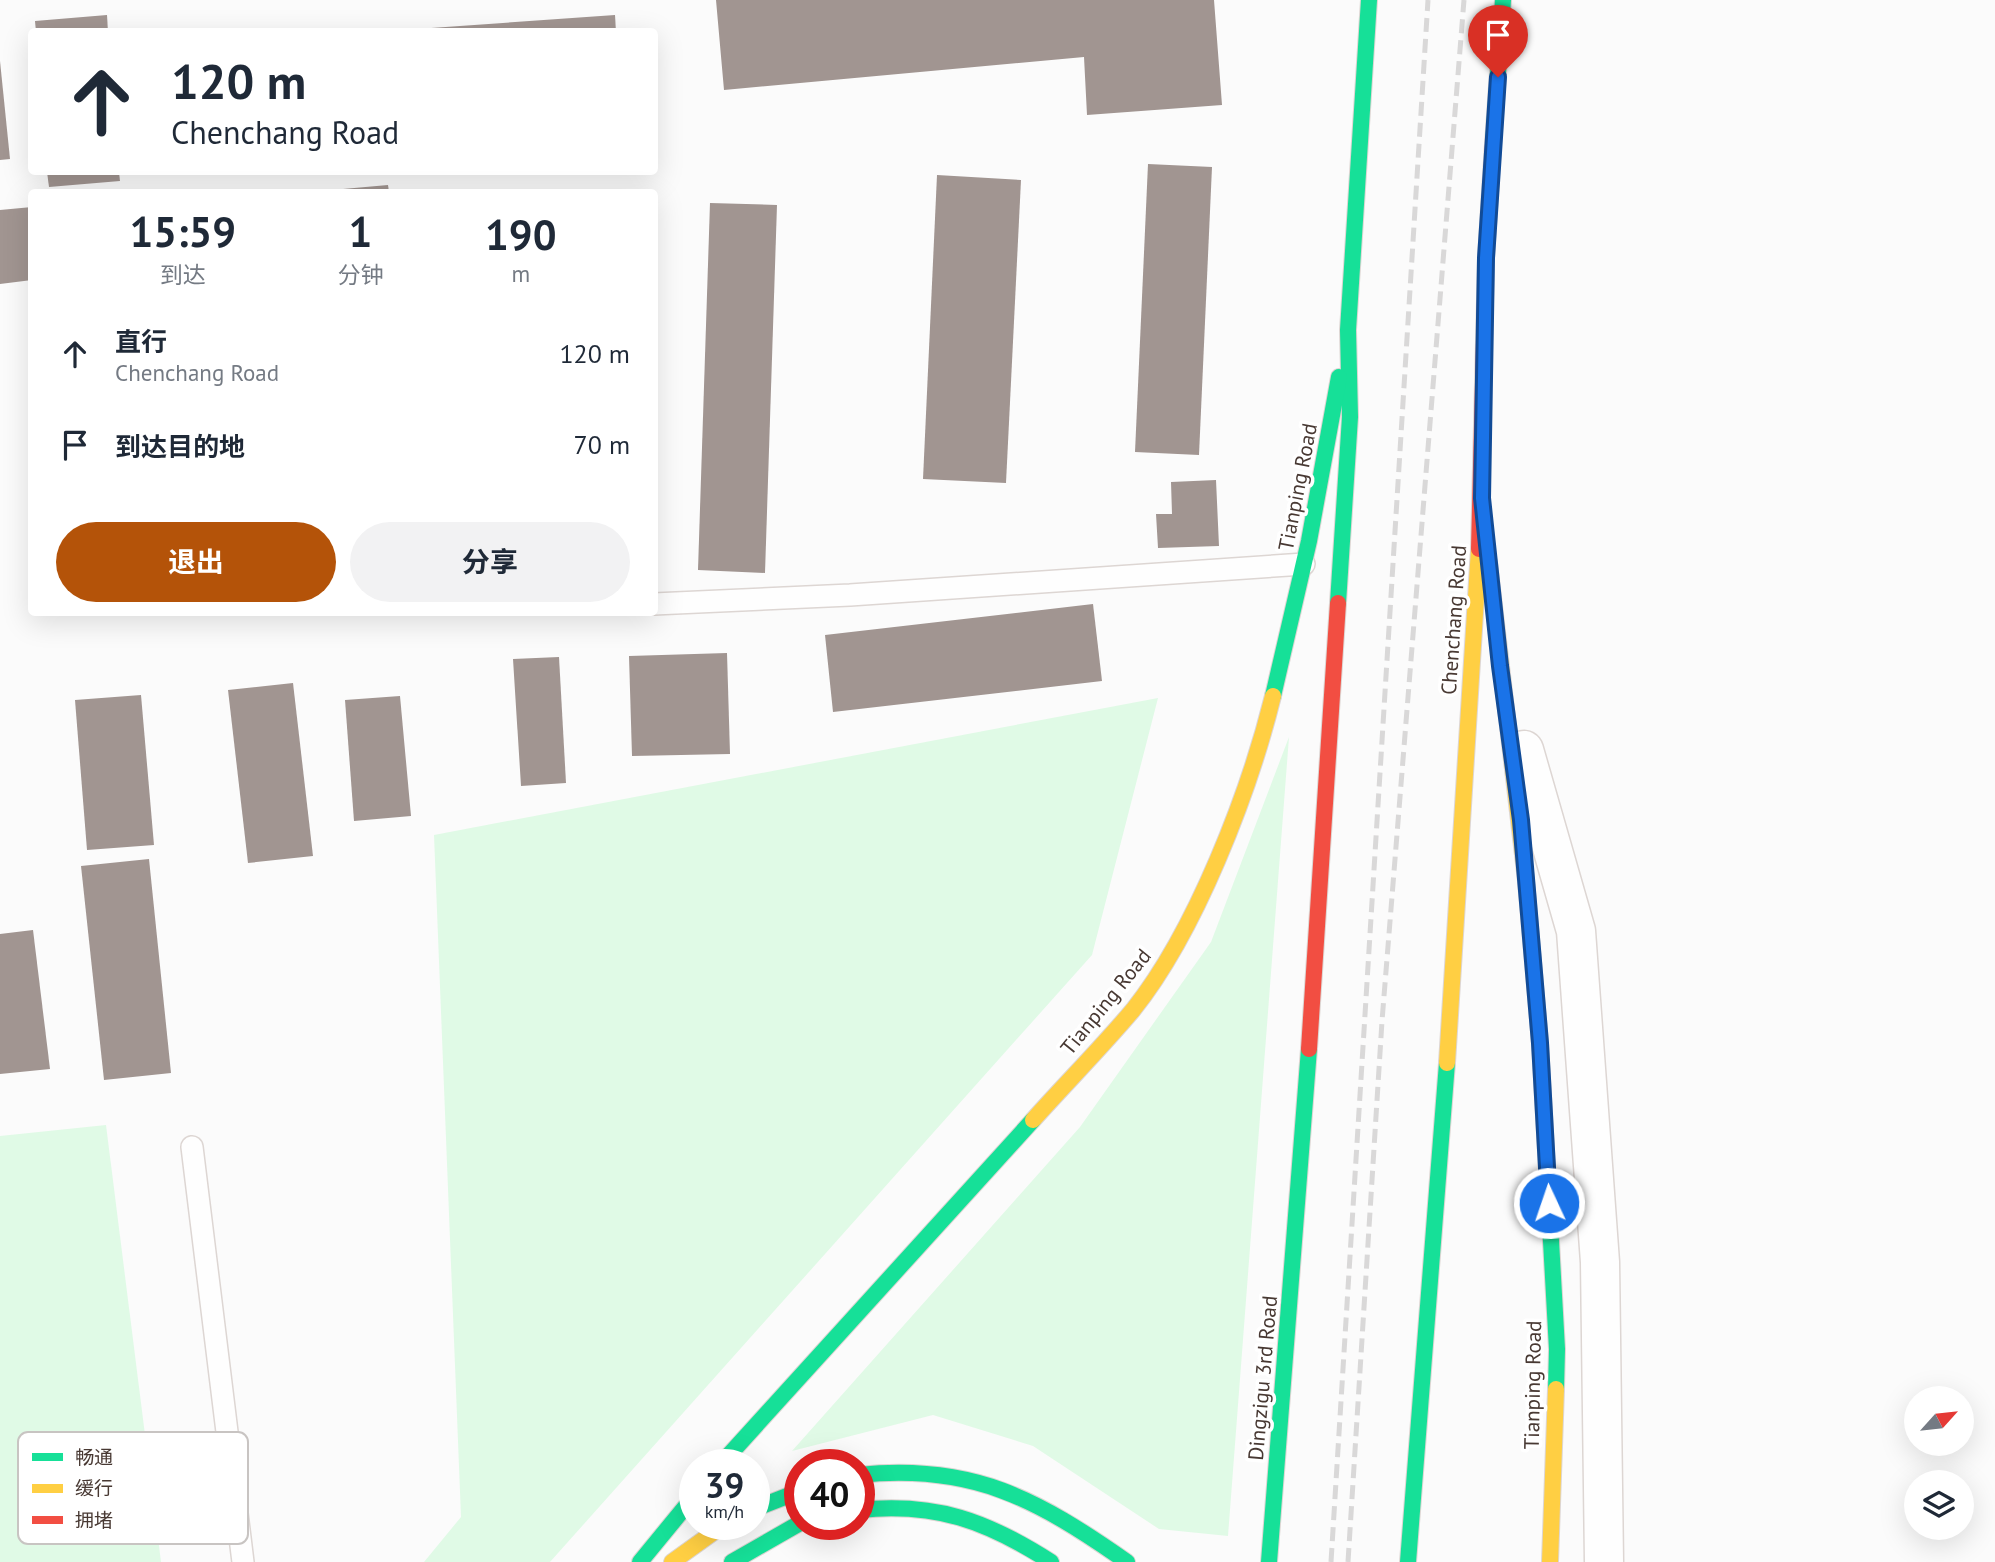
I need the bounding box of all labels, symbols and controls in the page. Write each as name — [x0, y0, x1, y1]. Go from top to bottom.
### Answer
pin — [1468, 5, 1528, 77]
icon: arrive — [1479, 16, 1517, 54]
text: 120 m — [171, 49, 306, 113]
icon: ahead — [56, 56, 147, 147]
text: Chenchang Road — [171, 111, 399, 153]
text: 15:59 — [129, 204, 236, 259]
text: 1 — [349, 204, 372, 259]
text: 190 — [485, 207, 556, 262]
text: m — [511, 259, 530, 288]
text: 到达 — [160, 260, 206, 289]
text: 分钟 — [338, 260, 384, 289]
text: 直行 — [115, 325, 167, 358]
icon: ahead — [56, 335, 94, 373]
text: 120 m — [559, 337, 630, 370]
text: Chenchang Road — [115, 358, 279, 387]
street label: Tianping Road — [1272, 421, 1323, 553]
icon: arrive — [56, 426, 94, 464]
text: 70 m — [574, 428, 630, 461]
text: 到达目的地 — [115, 430, 245, 463]
button: 退出 — [56, 522, 336, 602]
button: 分享 — [350, 522, 630, 602]
street label: Chenchang Road — [1435, 544, 1472, 696]
street label: Tianping Road — [1055, 943, 1157, 1060]
position arrow — [1512, 1166, 1586, 1240]
street label: Dingzigu 3rd Road — [1242, 1294, 1283, 1461]
street label: Tianping Road — [1518, 1320, 1547, 1450]
north arrow — [1904, 1386, 1974, 1456]
map controls — [1904, 1386, 1974, 1540]
legend — [18, 1432, 248, 1544]
text: 畅通 — [75, 1445, 113, 1469]
speed limit sign: 40 — [784, 1449, 875, 1540]
text: 39 — [705, 1462, 744, 1508]
button: layers — [1904, 1470, 1974, 1540]
text: 缓行 — [75, 1476, 113, 1500]
text: km/h — [705, 1500, 744, 1523]
text: 拥堵 — [75, 1508, 113, 1532]

